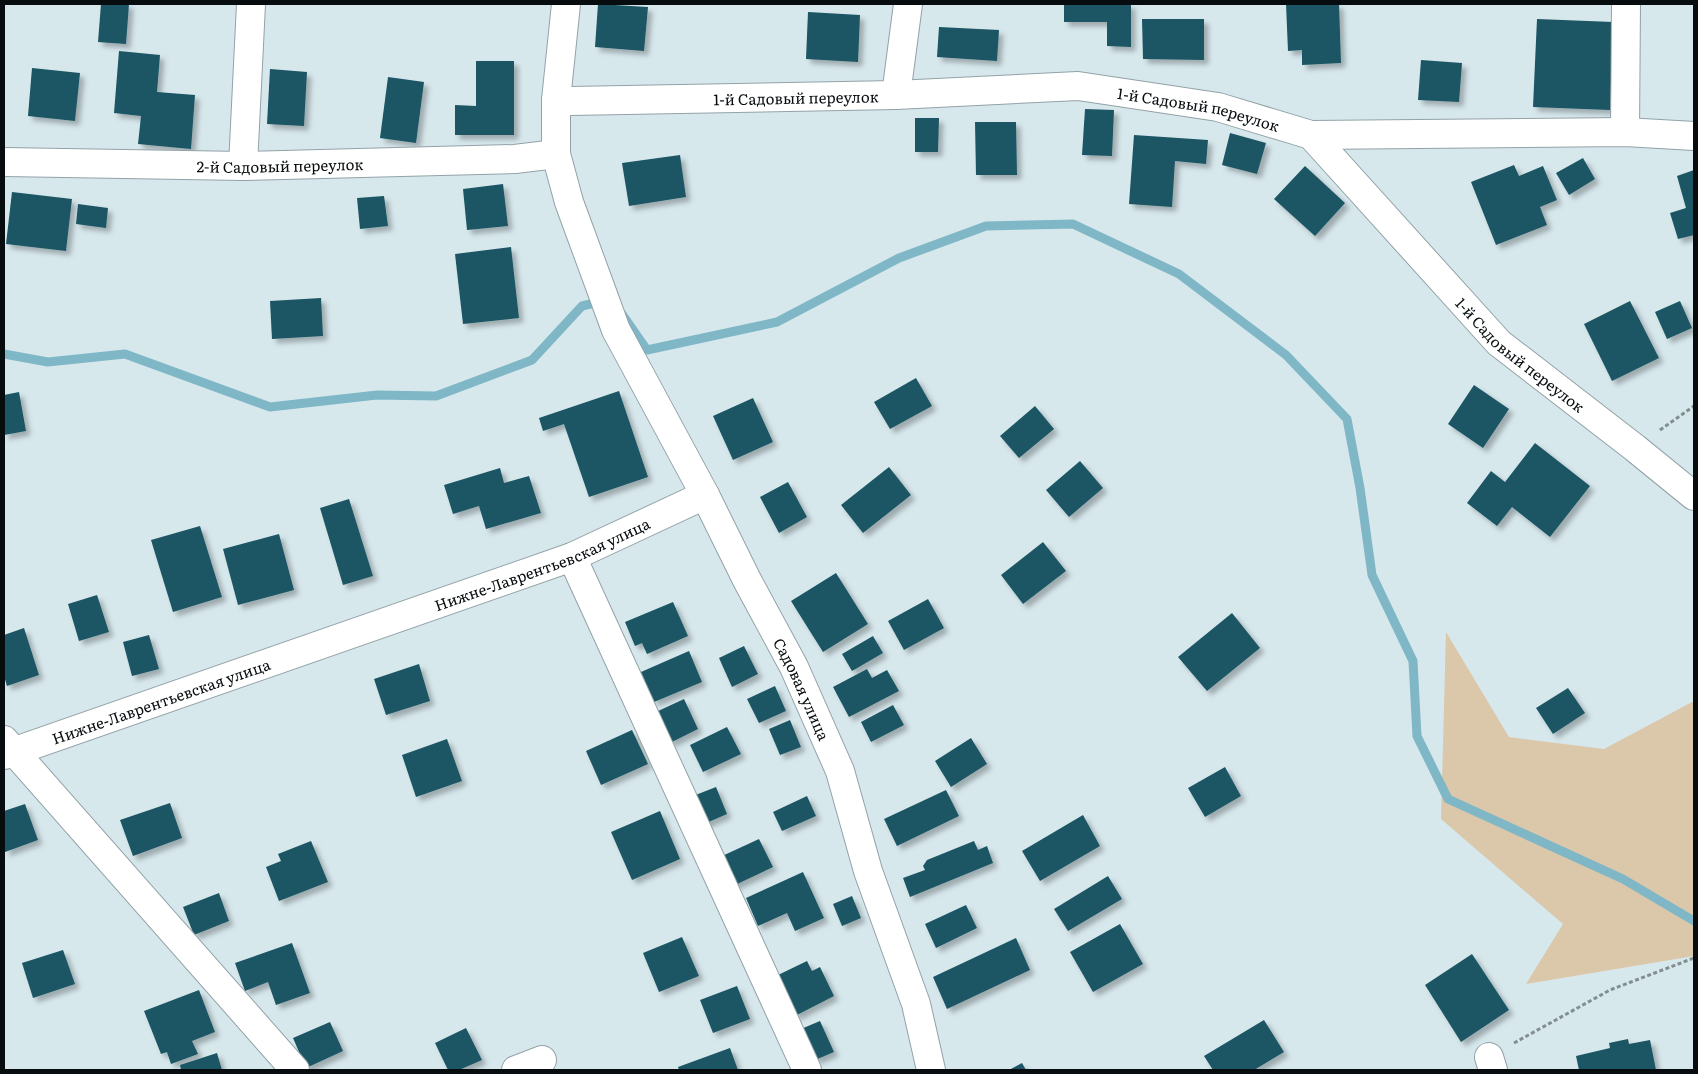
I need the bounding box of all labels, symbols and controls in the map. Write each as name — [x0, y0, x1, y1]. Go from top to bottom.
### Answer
street label: 1-й Садовый переулок — [1116, 81, 1282, 136]
street label: 1-й Садовый переулок — [713, 84, 879, 110]
street label: 2-й Садовый переулок — [196, 151, 364, 178]
street label: 1-й Садовый переулок — [1451, 292, 1590, 417]
street label: Нижне-Лаврентьевская улица — [431, 511, 654, 616]
street label: Садовая улица — [769, 633, 837, 744]
street label: Нижне-Лаврентьевская улица — [48, 651, 274, 749]

